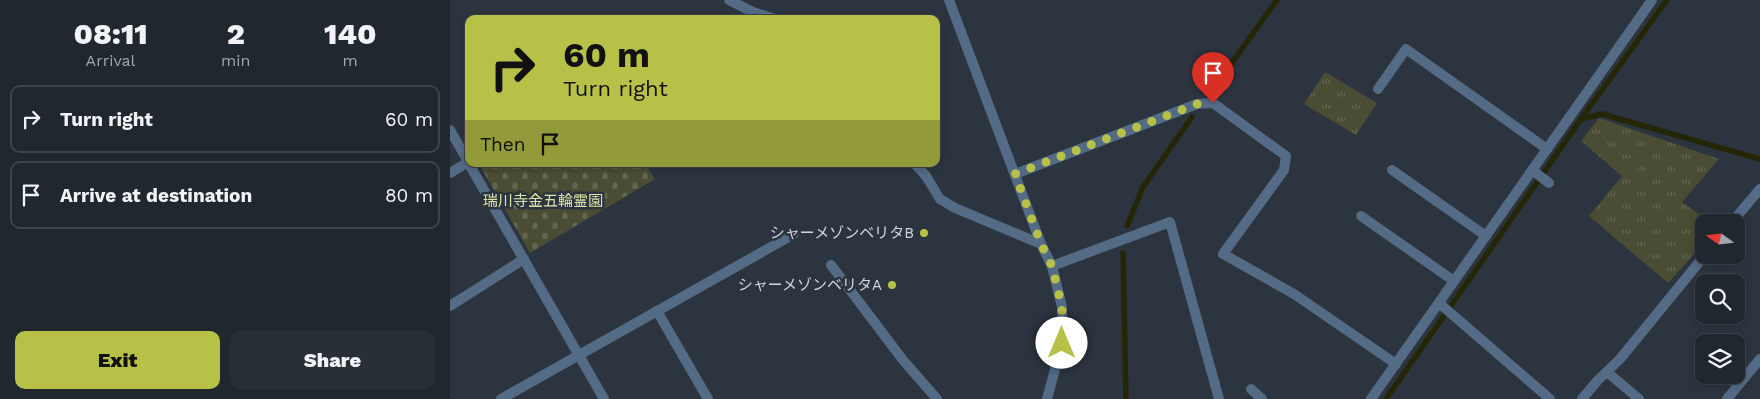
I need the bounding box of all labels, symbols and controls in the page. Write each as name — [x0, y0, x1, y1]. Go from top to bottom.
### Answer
text: 08:11 — [73, 16, 148, 51]
text: 2 — [227, 16, 245, 51]
text: 140 — [324, 16, 377, 51]
text: 60 m — [563, 34, 650, 76]
icon: right — [480, 35, 545, 100]
text: Arrival — [86, 51, 136, 70]
text: min — [221, 51, 251, 70]
text: m — [343, 51, 358, 70]
pin — [1192, 52, 1234, 103]
icon: arrive — [1199, 59, 1227, 87]
text: Turn right — [563, 76, 668, 101]
icon: right — [17, 105, 45, 133]
text: Turn right — [60, 108, 153, 131]
text: 60 m — [385, 108, 433, 131]
icon: arrive — [536, 130, 564, 158]
text: Then — [480, 133, 526, 156]
icon: arrive — [17, 181, 45, 209]
text: Arrive at destination — [60, 184, 252, 207]
text: 80 m — [385, 184, 433, 207]
park label: 瑞川寺金五輪霊園 — [483, 192, 603, 210]
north arrow — [1695, 214, 1745, 264]
map controls — [1695, 214, 1745, 384]
place label: シャーメゾンベリタB — [770, 224, 914, 242]
marker: シャーメゾンベリタB — [918, 227, 930, 239]
button: search — [1695, 274, 1745, 324]
place label: シャーメゾンベリタA — [738, 276, 882, 294]
marker: シャーメゾンベリタA — [886, 279, 898, 291]
position arrow — [1035, 316, 1087, 368]
button: Exit — [15, 331, 220, 389]
button: Share — [230, 331, 435, 389]
button: layers — [1695, 334, 1745, 384]

